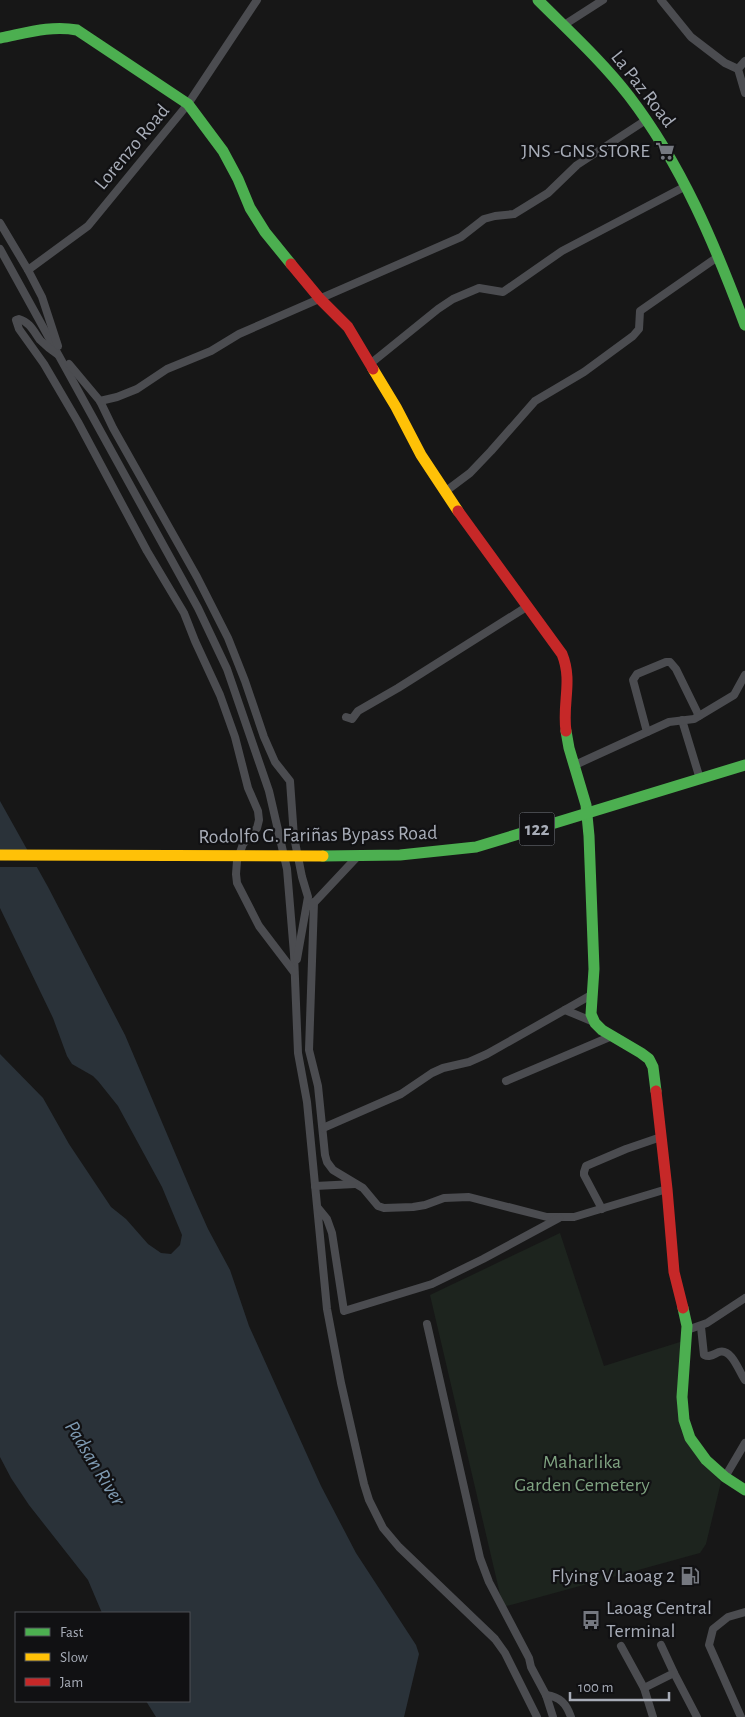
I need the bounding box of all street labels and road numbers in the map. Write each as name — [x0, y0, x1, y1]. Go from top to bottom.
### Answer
street label: La Paz Road — [607, 47, 679, 131]
street label: Lorenzo Road — [91, 101, 173, 193]
road number: 122 — [520, 812, 554, 846]
street label: Rodolfo G. Fariñas Bypass Road — [198, 823, 438, 847]

